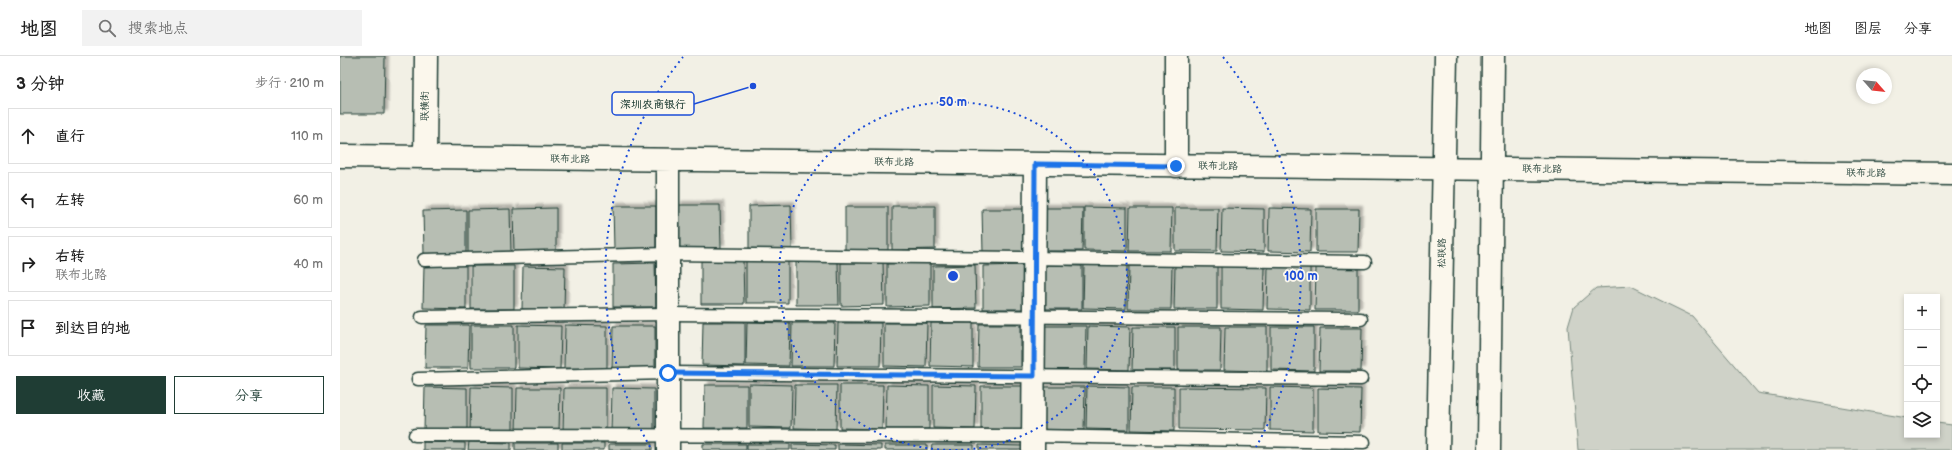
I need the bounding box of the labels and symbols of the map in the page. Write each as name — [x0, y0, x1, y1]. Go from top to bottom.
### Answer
north arrow — [1856, 68, 1892, 104]
street label: 联横街 — [419, 91, 431, 121]
callout: 深圳农商银行 — [612, 92, 694, 115]
text: 50 m — [939, 95, 967, 110]
text: 深圳农商银行 — [620, 98, 686, 111]
street label: 联布北路 — [550, 153, 590, 165]
street label: 联布北路 — [874, 156, 914, 168]
route end — [1167, 157, 1185, 175]
street label: 联布北路 — [1198, 160, 1238, 172]
street label: 联布北路 — [1522, 163, 1562, 175]
street label: 联布北路 — [1846, 167, 1886, 179]
street label: 松联路 — [1436, 238, 1448, 268]
centre of rings — [946, 269, 960, 283]
text: 100 m — [1284, 269, 1318, 284]
route start — [659, 364, 677, 382]

